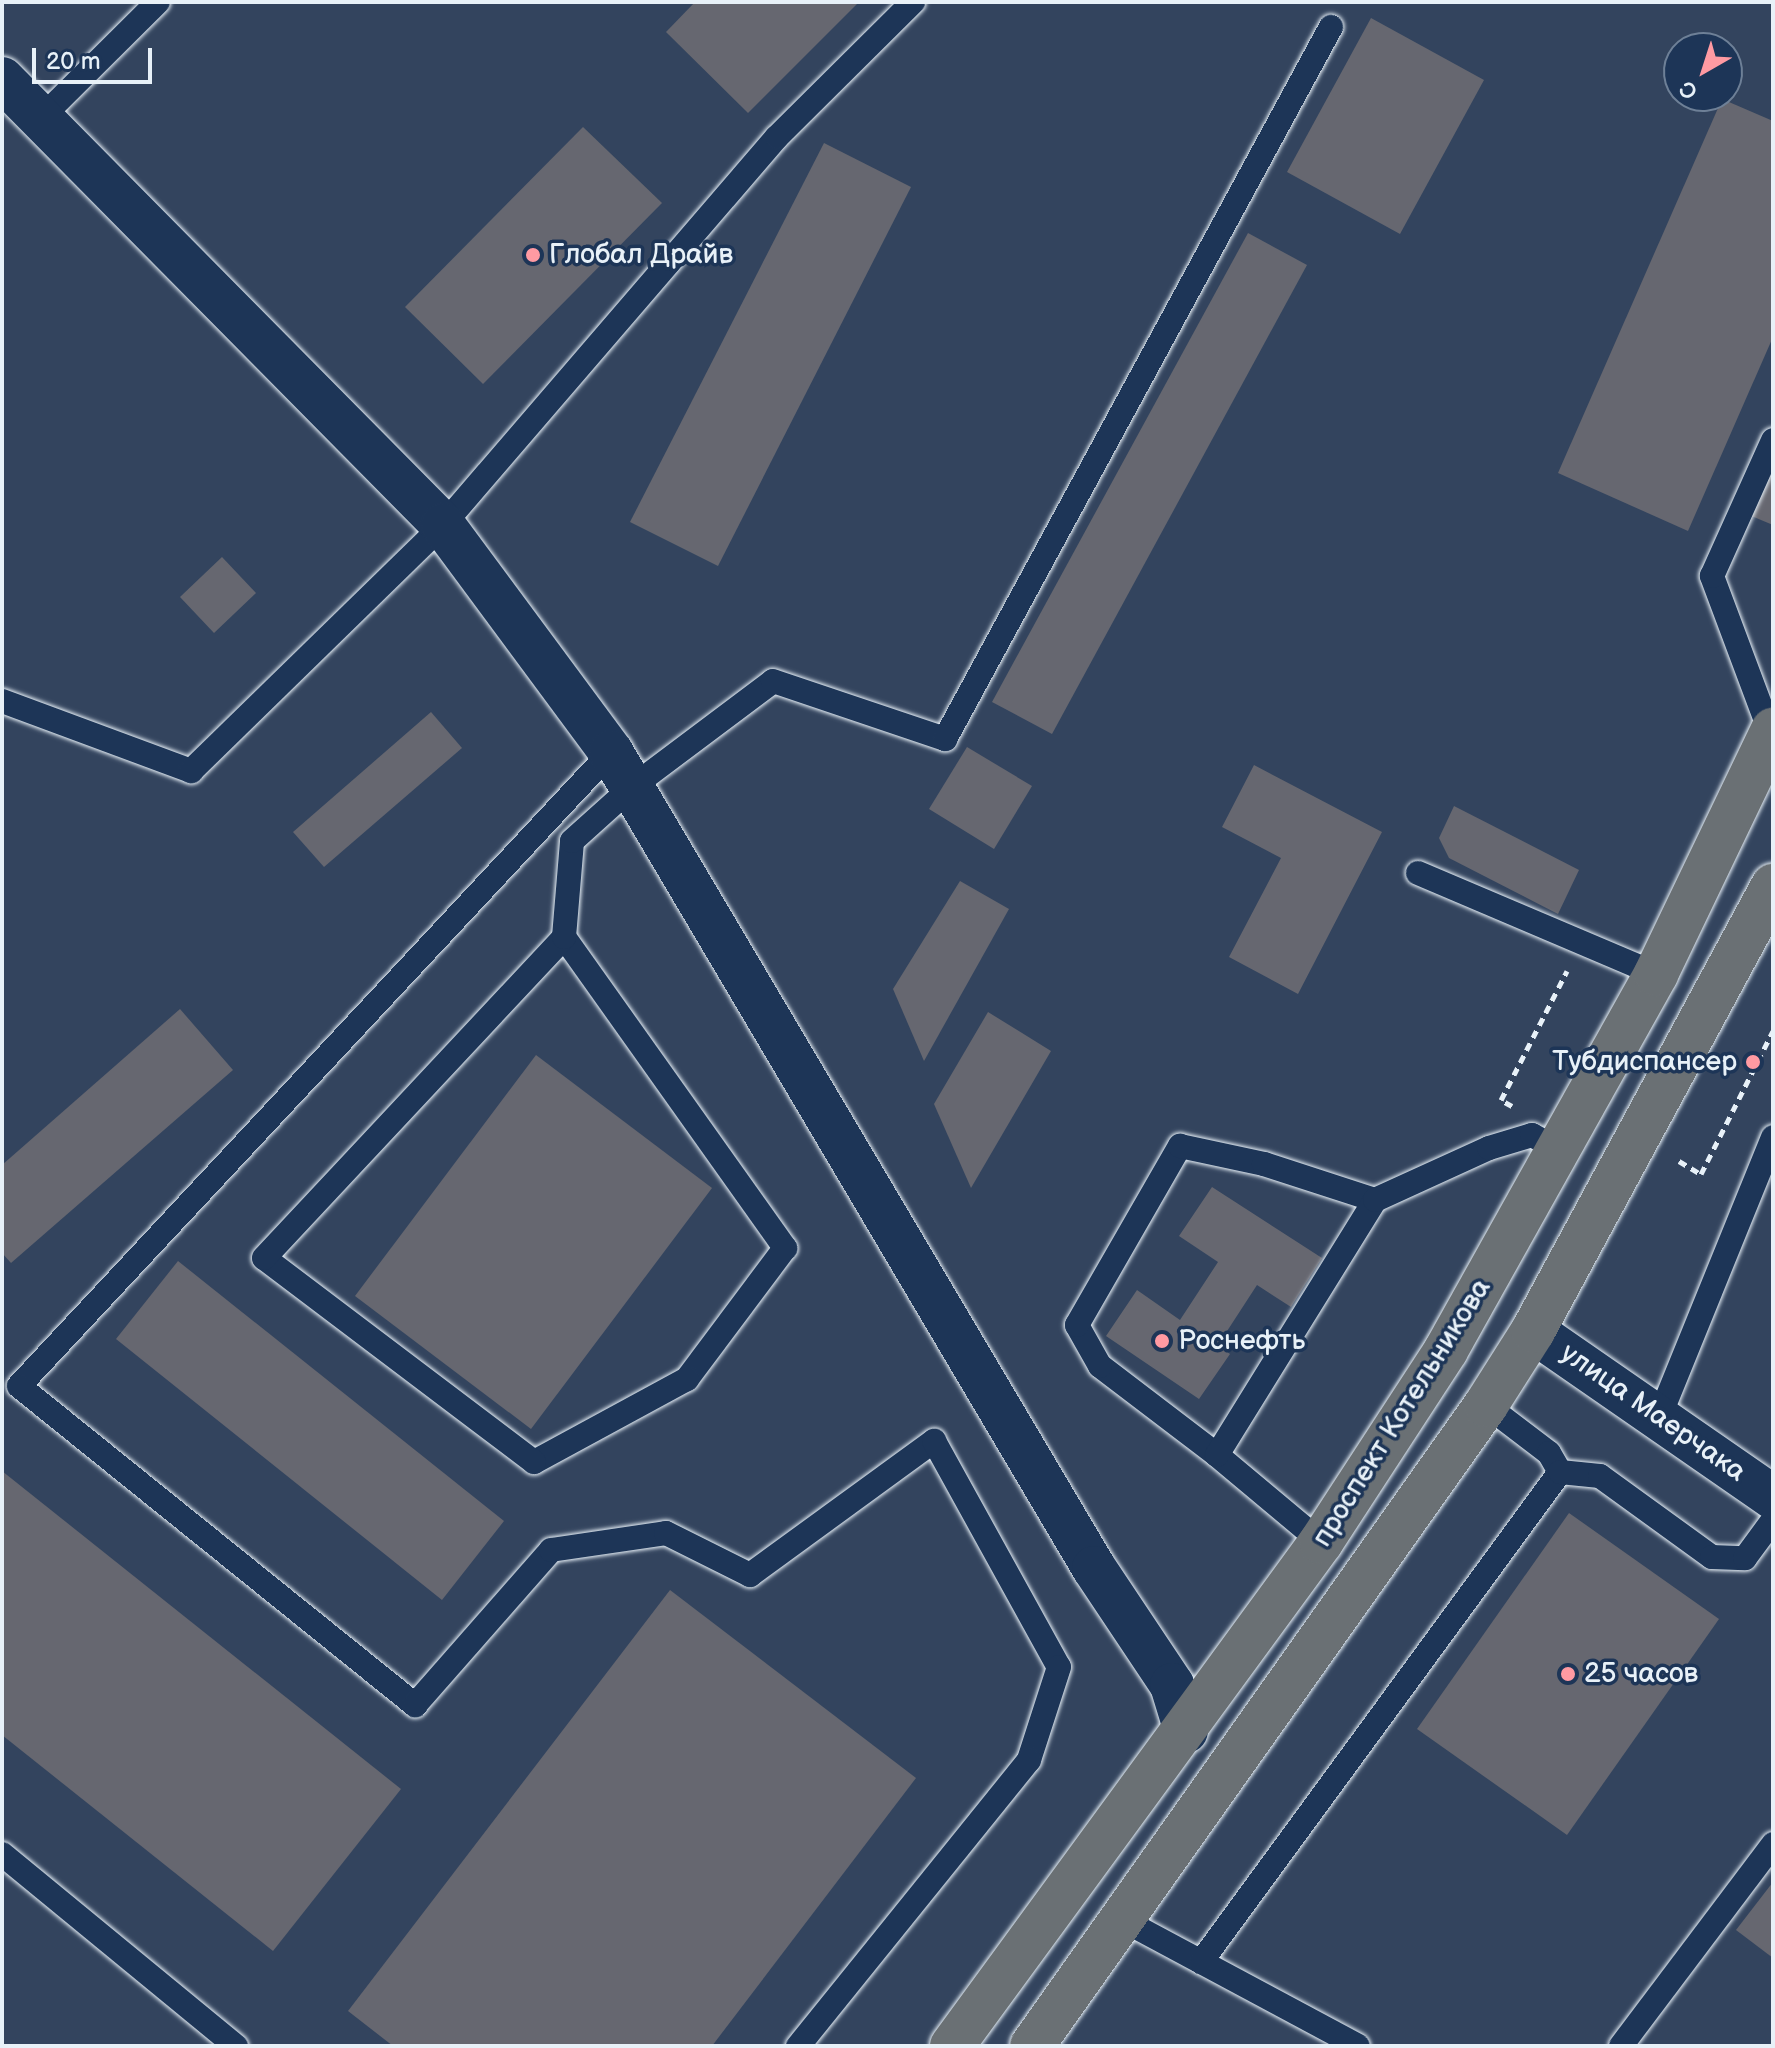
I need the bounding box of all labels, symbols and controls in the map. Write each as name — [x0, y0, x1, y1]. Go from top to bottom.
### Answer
scale bar — [36, 32, 156, 82]
north arrow — [1663, 32, 1743, 112]
text: 20 m — [46, 47, 101, 76]
text: С — [1674, 74, 1703, 105]
place label: Глобал Драйв — [549, 238, 733, 272]
marker: Глобал Драйв — [524, 246, 542, 264]
place label: Тубдиспансер — [1552, 1045, 1737, 1079]
marker: Тубдиспансер — [1744, 1053, 1762, 1071]
street label: проспект Котельникова — [1306, 1273, 1498, 1553]
place label: Роснефть — [1178, 1324, 1305, 1358]
marker: Роснефть — [1153, 1332, 1171, 1350]
street label: улица Маерчака — [1554, 1337, 1752, 1489]
place label: 25 часов — [1584, 1657, 1698, 1691]
marker: 25 часов — [1559, 1665, 1577, 1683]

